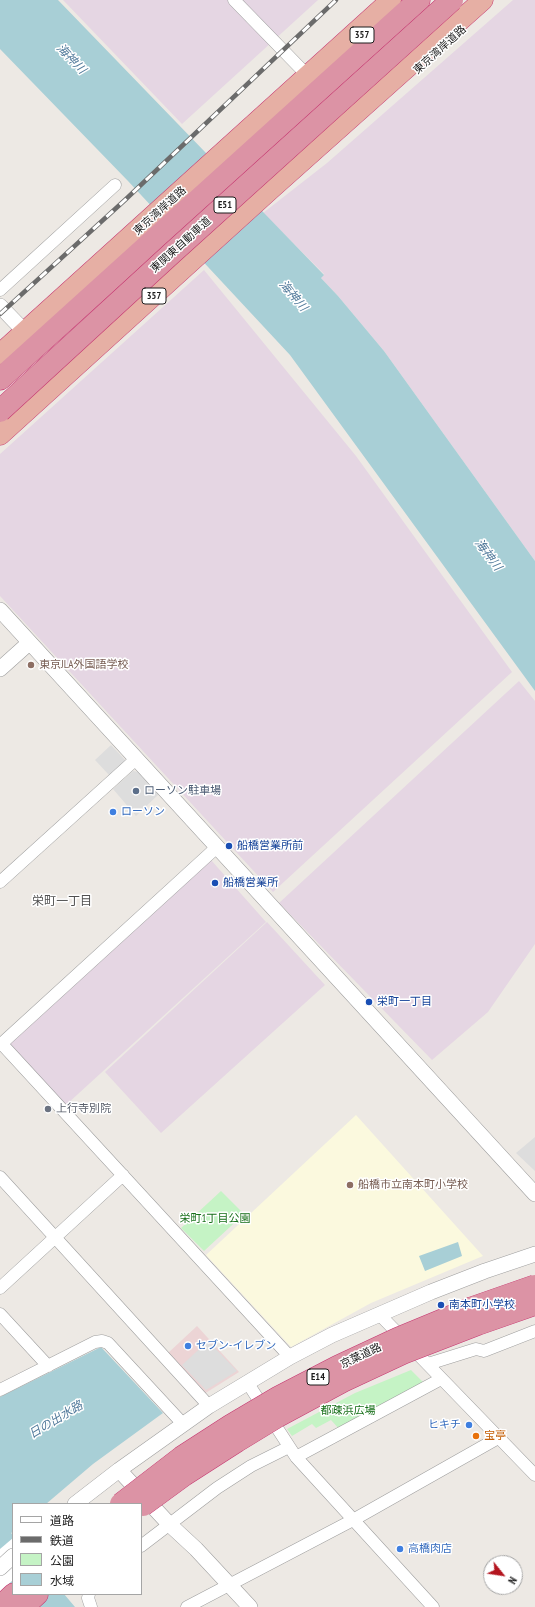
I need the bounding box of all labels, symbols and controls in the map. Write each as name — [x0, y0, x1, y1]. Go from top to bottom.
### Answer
street label: 東京湾岸道路 — [411, 23, 469, 77]
road number: 357 — [350, 27, 374, 43]
water label: 海神川 — [53, 41, 89, 77]
street label: 東京湾岸道路 — [131, 184, 189, 238]
road number: E51 — [214, 197, 236, 213]
street label: 東関東自動車道 — [148, 214, 214, 276]
water label: 海神川 — [276, 278, 310, 314]
road number: 357 — [142, 288, 166, 304]
water label: 海神川 — [471, 536, 505, 574]
place label: 東京JLA外国語学校 — [39, 658, 128, 672]
marker: 東京JLA外国語学校 — [26, 660, 36, 670]
place label: ローソン駐車場 — [144, 784, 221, 798]
marker: ローソン駐車場 — [131, 786, 141, 796]
place label: ローソン — [121, 805, 165, 819]
marker: ローソン — [108, 807, 118, 817]
place label: 船橋営業所前 — [237, 839, 303, 853]
marker: 船橋営業所前 — [224, 841, 234, 851]
place label: 船橋営業所 — [223, 876, 278, 890]
marker: 船橋営業所 — [210, 878, 220, 888]
district label: 栄町一丁目 — [32, 895, 92, 909]
place label: 栄町一丁目 — [377, 995, 432, 1009]
marker: 栄町一丁目 — [364, 997, 374, 1007]
place label: 上行寺別院 — [56, 1102, 111, 1116]
marker: 上行寺別院 — [43, 1104, 53, 1114]
place label: 船橋市立南本町小学校 — [358, 1178, 468, 1192]
marker: 船橋市立南本町小学校 — [345, 1180, 355, 1190]
park label: 栄町1丁目公園 — [180, 1212, 250, 1226]
place label: 南本町小学校 — [449, 1298, 515, 1312]
marker: 南本町小学校 — [436, 1300, 446, 1310]
place label: セブン-イレブン — [196, 1339, 276, 1353]
marker: セブン-イレブン — [183, 1341, 193, 1351]
street label: 京葉道路 — [338, 1341, 384, 1371]
road number: E14 — [307, 1369, 329, 1385]
water label: 日の出水路 — [27, 1398, 85, 1442]
park label: 都疎浜広場 — [321, 1404, 375, 1418]
place label: ヒキチ — [428, 1418, 461, 1432]
marker: ヒキチ — [464, 1420, 474, 1430]
place label: 宝亭 — [484, 1429, 506, 1443]
marker: 宝亭 — [471, 1431, 481, 1441]
legend — [12, 1503, 142, 1595]
text: 道路 — [50, 1513, 74, 1528]
text: 鉄道 — [50, 1533, 74, 1548]
place label: 高橋肉店 — [408, 1542, 452, 1556]
marker: 高橋肉店 — [395, 1544, 405, 1554]
text: 公園 — [50, 1553, 74, 1568]
north arrow — [483, 1555, 523, 1595]
text: 水域 — [50, 1573, 74, 1588]
text: N — [505, 1574, 520, 1587]

